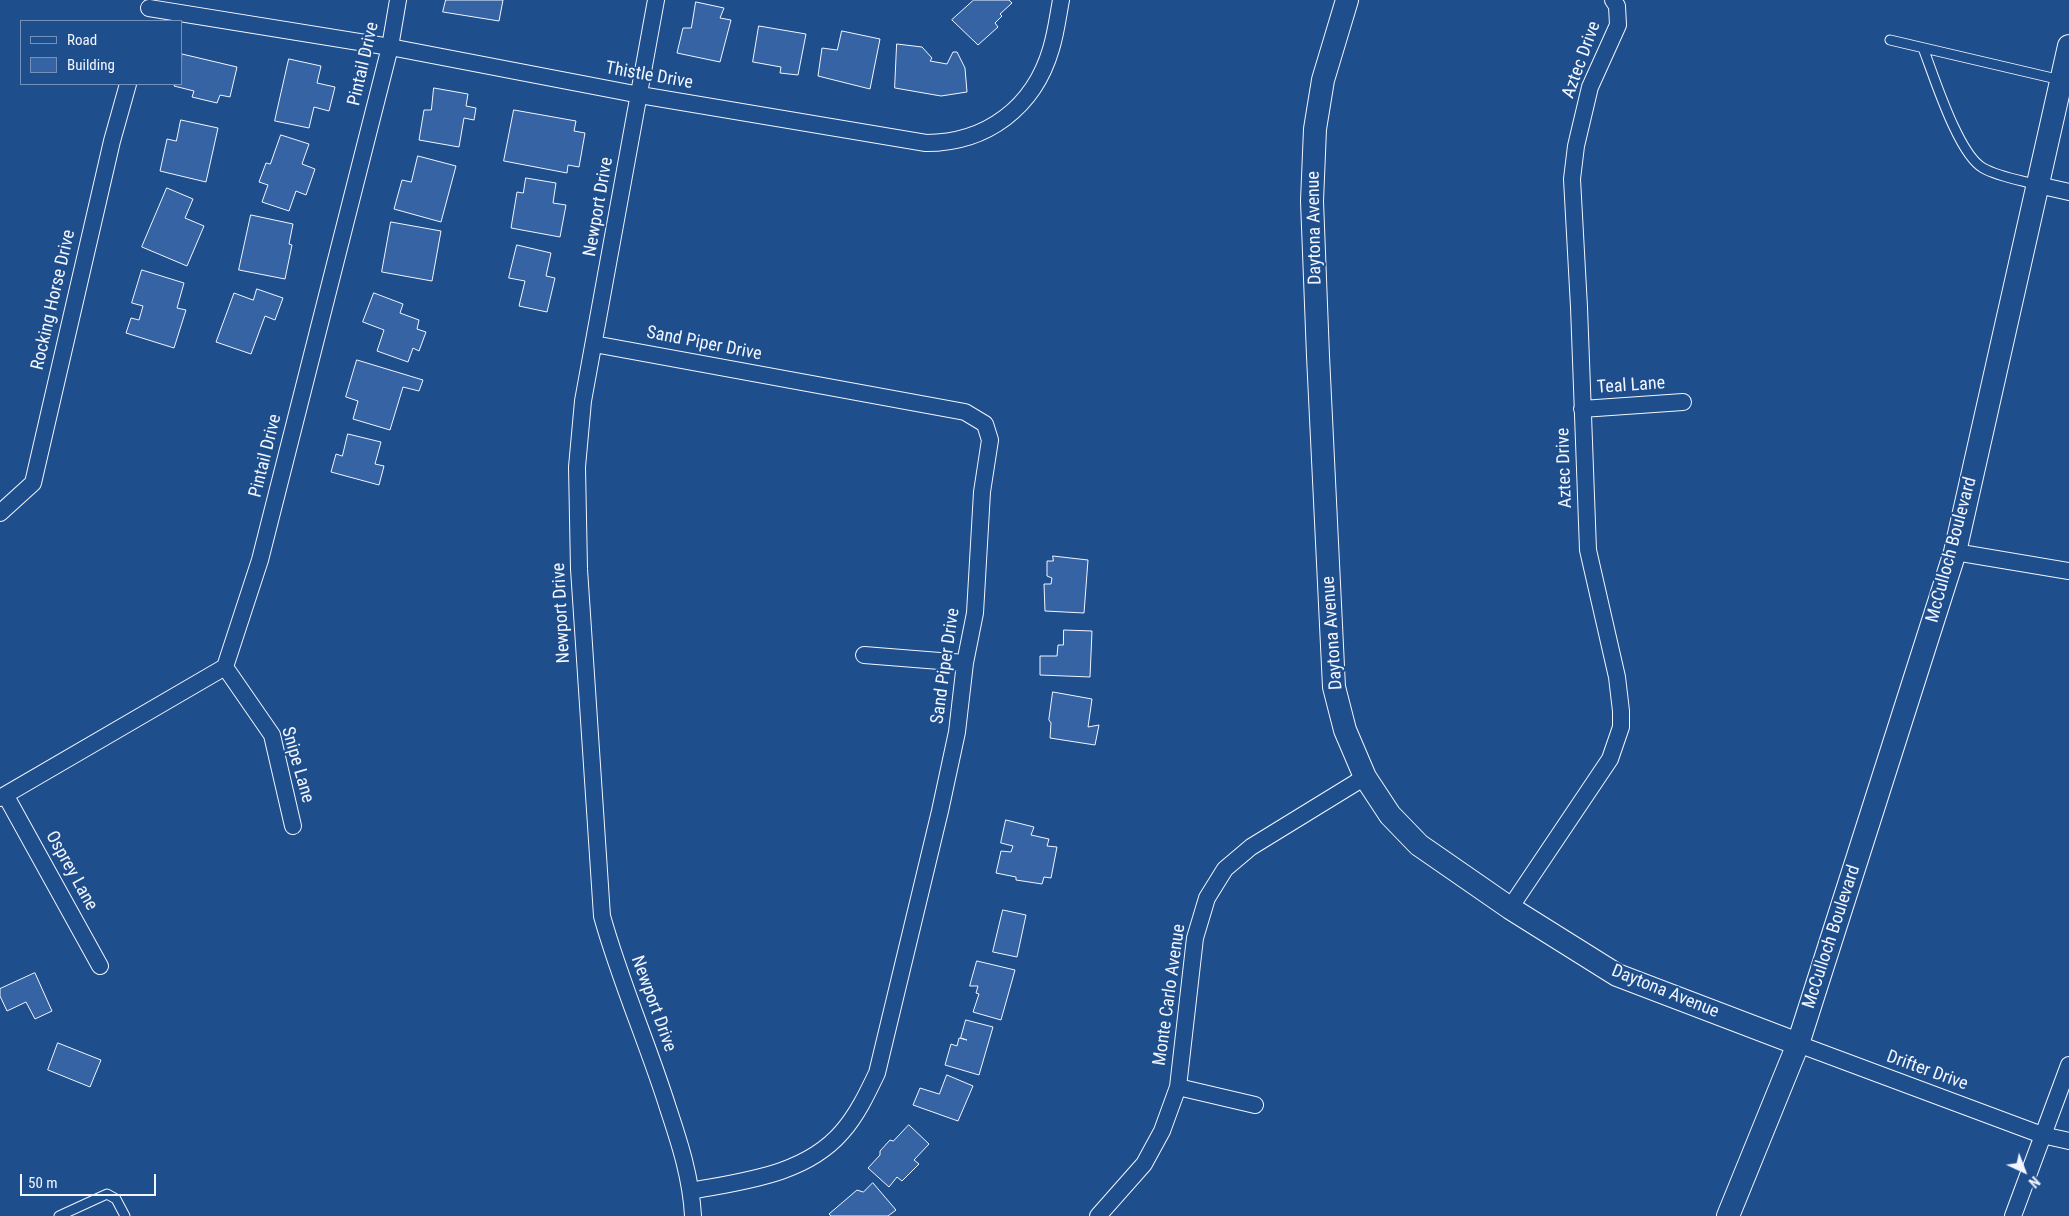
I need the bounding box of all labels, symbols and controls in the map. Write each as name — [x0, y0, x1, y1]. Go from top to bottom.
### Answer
street label: Aztec Drive — [1558, 18, 1606, 102]
legend — [20, 20, 182, 85]
street label: Pintail Drive — [344, 20, 384, 108]
text: Road — [67, 31, 97, 49]
text: Building — [67, 56, 115, 74]
street label: Thistle Drive — [604, 58, 694, 94]
street label: Newport Drive — [580, 156, 618, 258]
street label: Daytona Avenue — [1303, 171, 1327, 285]
street label: Rocking Horse Drive — [27, 228, 81, 372]
street label: Sand Piper Drive — [645, 322, 763, 366]
street label: Teal Lane — [1596, 373, 1666, 399]
street label: Pintail Drive — [245, 412, 287, 500]
street label: Aztec Drive — [1553, 427, 1577, 509]
street label: McCulloch Boulevard — [1922, 475, 1982, 625]
street label: Newport Drive — [549, 562, 575, 664]
street label: Daytona Avenue — [1318, 576, 1348, 690]
street label: Sand Piper Drive — [927, 607, 965, 725]
street label: Snipe Lane — [276, 725, 318, 805]
street label: Osprey Lane — [40, 827, 102, 915]
street label: McCulloch Boulevard — [1799, 862, 1865, 1012]
street label: Monte Carlo Avenue — [1149, 923, 1191, 1067]
street label: Newport Drive — [626, 953, 680, 1055]
street label: Daytona Avenue — [1608, 961, 1722, 1023]
street label: Drifter Drive — [1883, 1046, 1971, 1096]
north arrow — [1999, 1146, 2049, 1196]
scale bar — [22, 1164, 159, 1196]
text: N — [2026, 1173, 2043, 1191]
text: 50 m — [28, 1174, 58, 1192]

